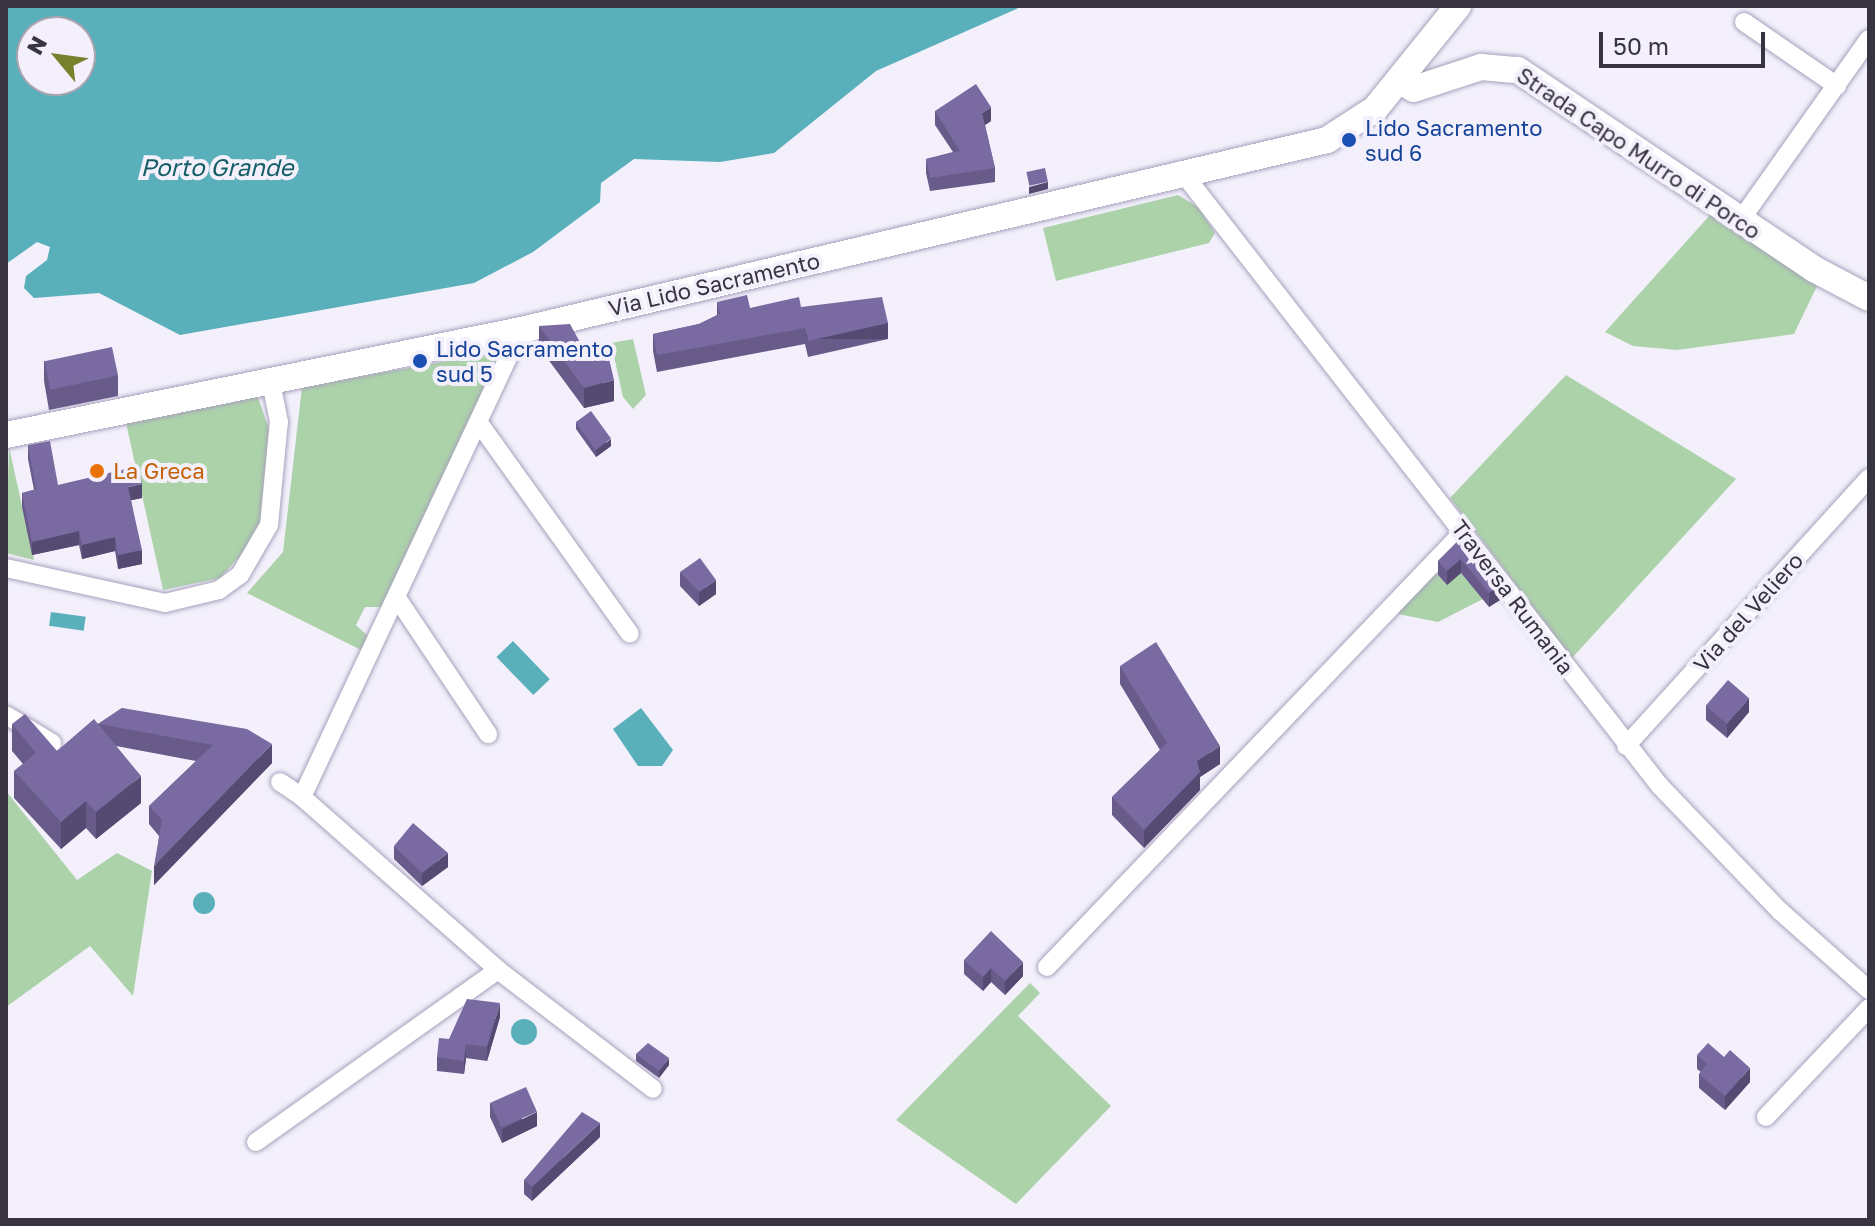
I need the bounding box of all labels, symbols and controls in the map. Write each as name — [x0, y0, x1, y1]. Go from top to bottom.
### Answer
north arrow — [16, 16, 96, 96]
scale bar — [1603, 16, 1769, 66]
text: N — [20, 31, 52, 59]
text: 50 m — [1613, 31, 1669, 60]
street label: Strada Capo Murro di Porco — [1512, 62, 1766, 244]
place label: Lido Sacramento sud 6 — [1365, 114, 1542, 166]
marker: Lido Sacramento sud 6 — [1340, 131, 1358, 149]
water label: Porto Grande — [141, 153, 293, 181]
street label: Via Lido Sacramento — [606, 247, 822, 321]
place label: Lido Sacramento sud 5 — [436, 335, 613, 386]
marker: Lido Sacramento sud 5 — [411, 352, 429, 370]
place label: La Greca — [113, 458, 205, 484]
marker: La Greca — [88, 462, 106, 480]
street label: Traversa Rumania — [1446, 515, 1580, 679]
street label: Via del Veliero — [1688, 547, 1808, 677]

